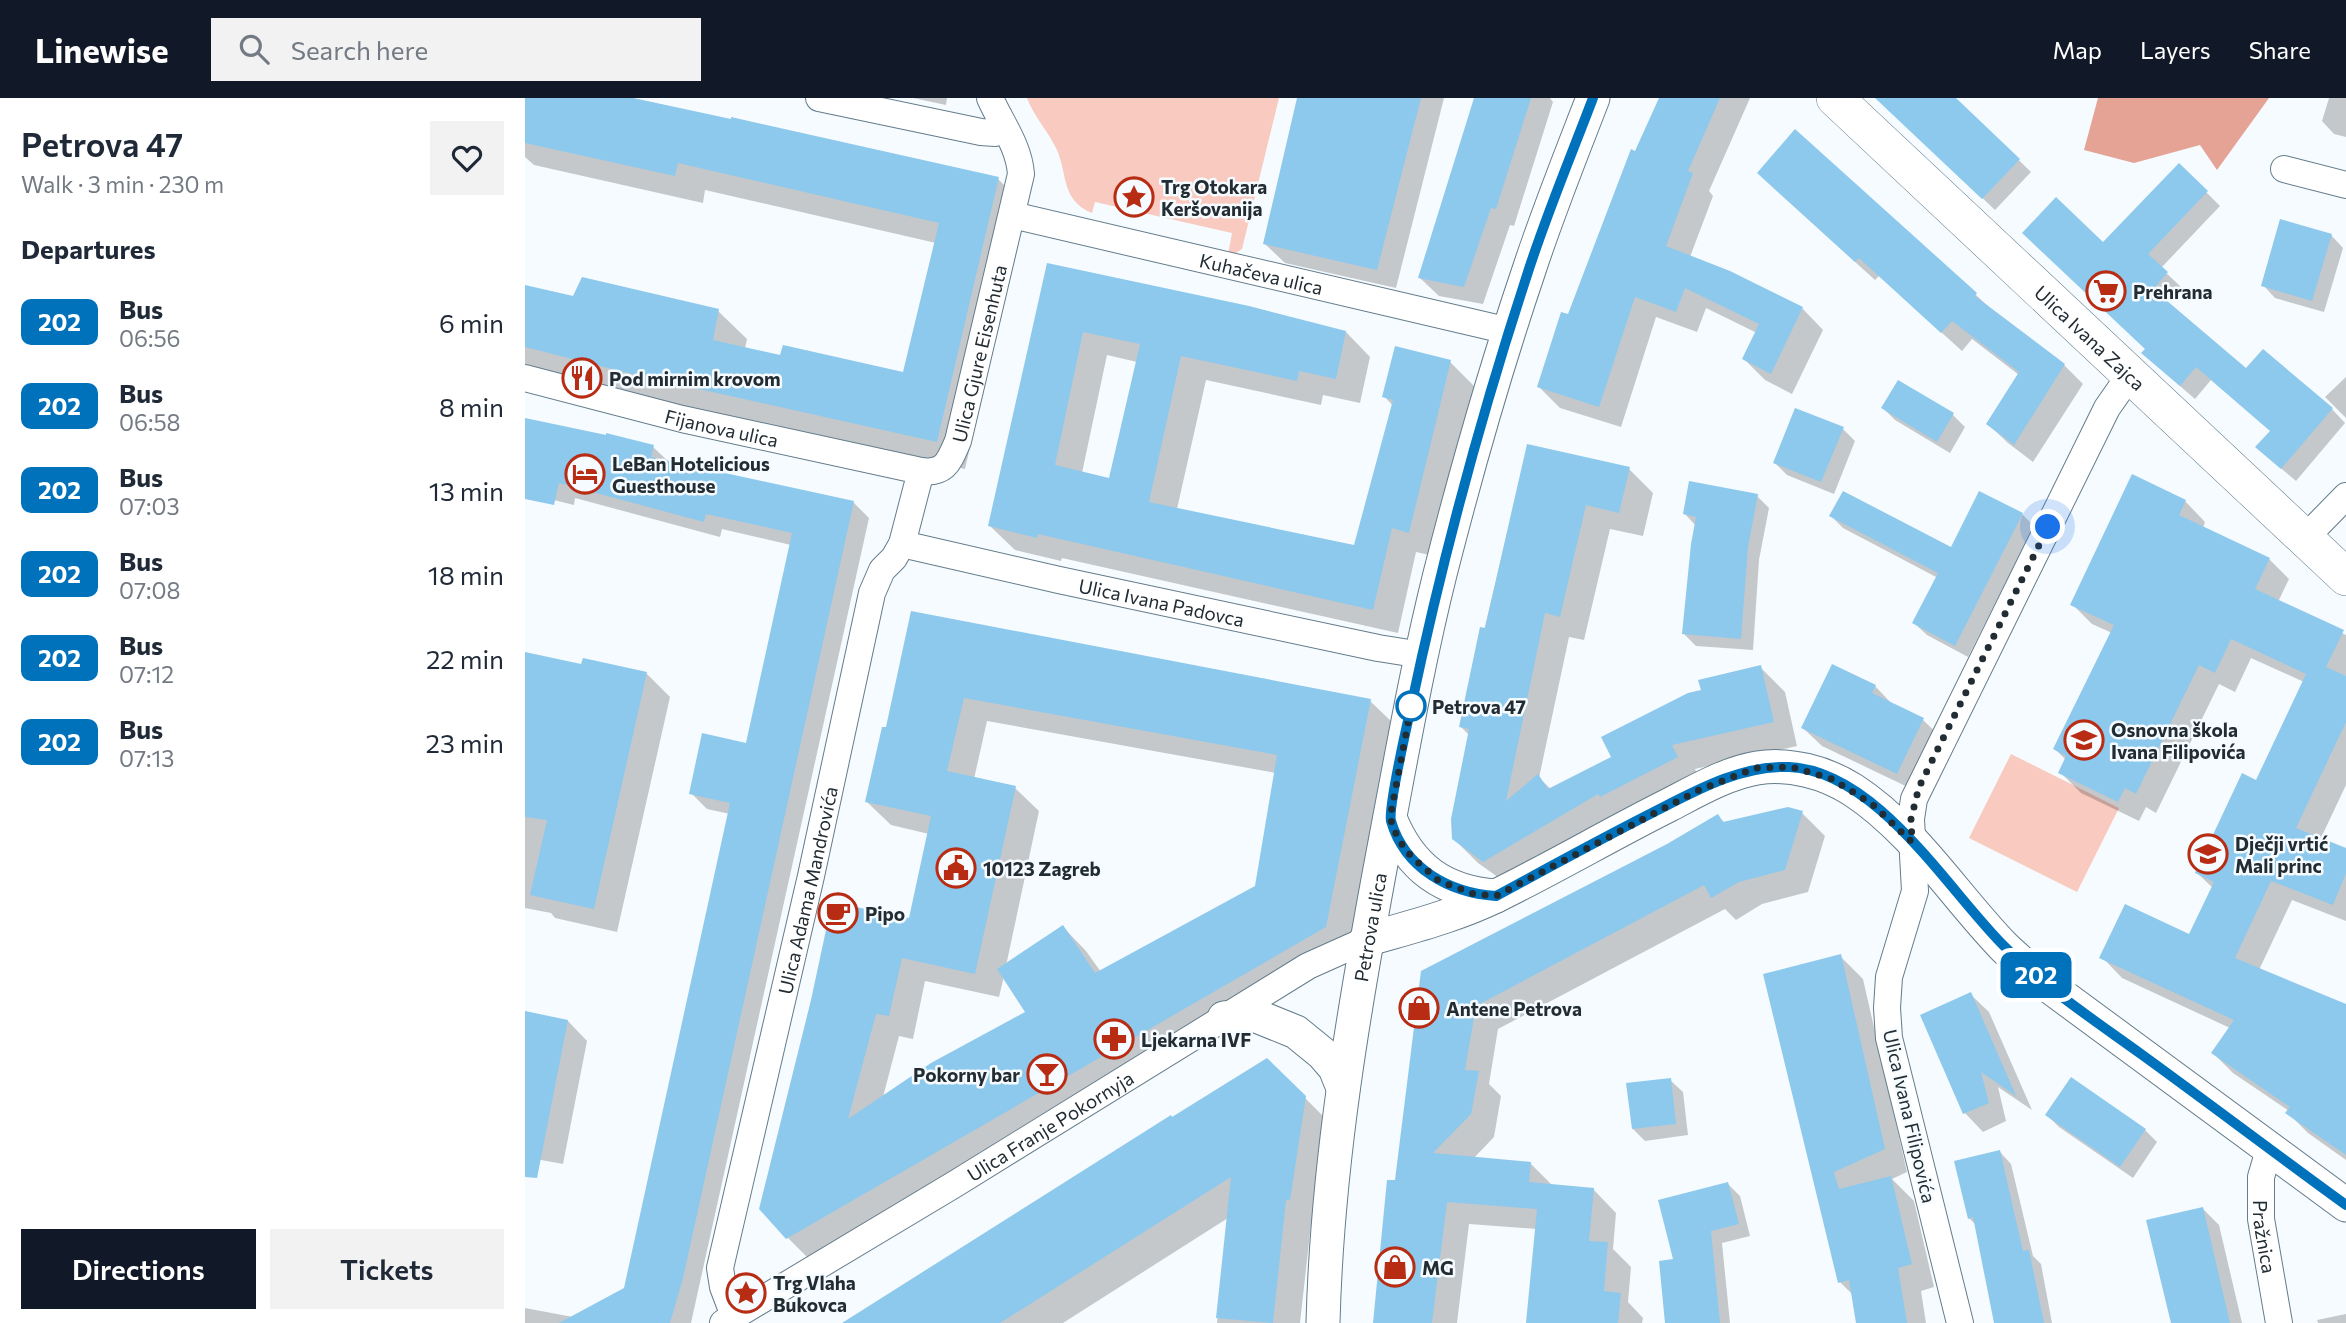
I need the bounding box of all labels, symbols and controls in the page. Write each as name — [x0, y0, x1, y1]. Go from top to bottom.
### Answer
search box — [211, 18, 701, 81]
text: Linewise — [35, 29, 169, 70]
icon: search — [235, 30, 273, 68]
text: Search here — [291, 34, 428, 65]
text: Map — [2053, 35, 2102, 64]
text: Layers — [2140, 35, 2211, 64]
text: Share — [2249, 35, 2311, 64]
button: heart — [430, 121, 504, 195]
text: Petrova 47 — [21, 123, 183, 164]
text: Walk · 3 min · 230 m — [21, 170, 224, 198]
place label: Trg Otokara Keršovanija — [1161, 175, 1267, 220]
place icon: Trg Otokara Keršovanija — [1113, 176, 1155, 218]
text: Departures — [21, 233, 156, 264]
street label: Kuhačeva ulica — [1197, 248, 1325, 299]
street label: Ulica Gjure Eisenhuta — [947, 262, 1011, 445]
supermarket icon: Prehrana — [2085, 270, 2127, 312]
street label: Ulica Ivana Zajca — [2030, 280, 2150, 395]
place label: Prehrana — [2133, 280, 2213, 303]
text: Bus — [119, 293, 163, 324]
text: 202 — [38, 307, 81, 336]
text: 6 min — [439, 307, 504, 338]
text: 06:56 — [119, 324, 181, 352]
restaurant icon: Pod mirnim krovom — [561, 357, 603, 399]
place label: Pod mirnim krovom — [609, 367, 781, 390]
text: Bus — [119, 377, 163, 408]
text: 202 — [38, 391, 81, 420]
text: 8 min — [439, 391, 504, 422]
street label: Fijanova ulica — [663, 404, 781, 451]
text: 06:58 — [119, 408, 181, 436]
place label: LeBan Hotelicious Guesthouse — [612, 452, 770, 497]
hotel icon: LeBan Hotelicious Guesthouse — [564, 453, 606, 495]
text: Bus — [119, 461, 163, 492]
text: 202 — [38, 475, 81, 504]
text: 13 min — [429, 475, 504, 506]
text: 07:03 — [119, 492, 180, 520]
your location — [2030, 509, 2065, 544]
text: Bus — [119, 545, 163, 576]
text: 202 — [38, 559, 81, 588]
text: 18 min — [428, 559, 504, 590]
street label: Ulica Ivana Padovca — [1077, 573, 1246, 631]
text: 07:08 — [119, 576, 180, 604]
text: Bus — [119, 629, 163, 660]
text: 202 — [38, 643, 81, 672]
text: 22 min — [426, 643, 504, 674]
text: 07:12 — [119, 660, 174, 688]
marker: Petrova 47 — [1396, 691, 1426, 721]
place label: Petrova 47 — [1432, 695, 1526, 718]
text: Bus — [119, 713, 163, 744]
place label: Osnovna škola Ivana Filipovića — [2111, 718, 2246, 763]
school or university icon: Osnovna škola Ivana Filipovića — [2063, 719, 2105, 761]
text: 202 — [38, 727, 81, 756]
text: 23 min — [426, 727, 504, 758]
text: 07:13 — [119, 744, 174, 772]
street label: Ulica Adama Mandrovića — [772, 784, 842, 996]
place label: Dječji vrtić Mali princ — [2235, 832, 2328, 877]
school or university icon: Dječji vrtić Mali princ — [2187, 833, 2229, 875]
public building icon: 10123 Zagreb — [935, 847, 977, 889]
place label: 10123 Zagreb — [983, 857, 1101, 880]
street label: Petrova ulica — [1349, 871, 1391, 983]
cafe icon: Pipo — [817, 892, 859, 934]
place label: Pipo — [865, 902, 905, 925]
line badge: 202 — [1996, 952, 2076, 998]
text: 202 — [2015, 960, 2057, 989]
shop icon: Antene Petrova — [1398, 987, 1440, 1029]
place label: Antene Petrova — [1446, 997, 1582, 1020]
pharmacy icon: Ljekarna IVF — [1093, 1018, 1135, 1060]
street label: Ulica Ivana Filipovića — [1879, 1027, 1941, 1205]
place label: Ljekarna IVF — [1141, 1028, 1251, 1051]
bar icon: Pokorny bar — [1026, 1053, 1068, 1095]
place label: Pokorny bar — [913, 1063, 1020, 1086]
street label: Ulica Franje Pokornyja — [963, 1065, 1137, 1185]
street label: Pražnica — [2250, 1200, 2282, 1275]
button: Directions — [21, 1229, 256, 1309]
button: Tickets — [270, 1229, 504, 1309]
shop icon: MG — [1374, 1246, 1416, 1288]
place label: MG — [1422, 1256, 1454, 1279]
place label: Trg Vlaha Bukovca — [773, 1271, 856, 1316]
place icon: Trg Vlaha Bukovca — [725, 1272, 767, 1314]

